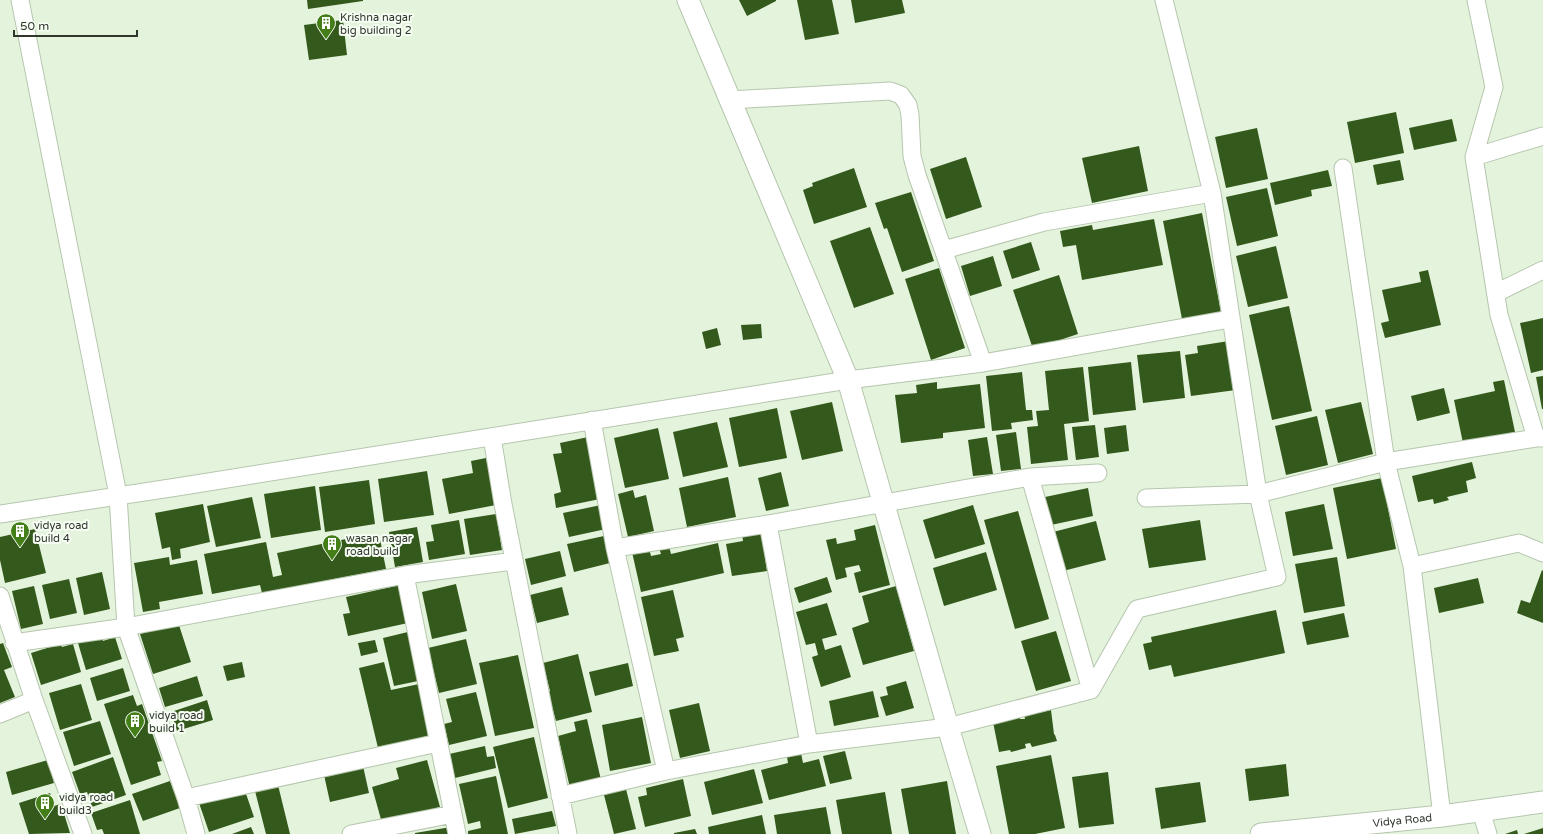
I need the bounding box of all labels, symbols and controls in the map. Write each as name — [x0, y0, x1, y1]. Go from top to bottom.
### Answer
place label: Krishna nagar big building 2 — [340, 11, 413, 37]
scale bar — [14, 12, 137, 38]
building icon: Krishna nagar big building 2 — [315, 12, 337, 40]
text: 50 m — [20, 19, 49, 33]
place label: vidya road build 4 — [34, 519, 88, 545]
building icon: vidya road build 4 — [9, 520, 31, 548]
place label: wasan nagar road build — [346, 532, 413, 558]
building icon: wasan nagar road build — [321, 533, 343, 561]
place label: vidya road build 1 — [149, 709, 203, 735]
building icon: vidya road build 1 — [124, 710, 146, 738]
place label: vidya road build3 — [59, 791, 113, 817]
building icon: vidya road build3 — [34, 792, 56, 820]
street label: Vidya Road — [1372, 811, 1433, 829]

